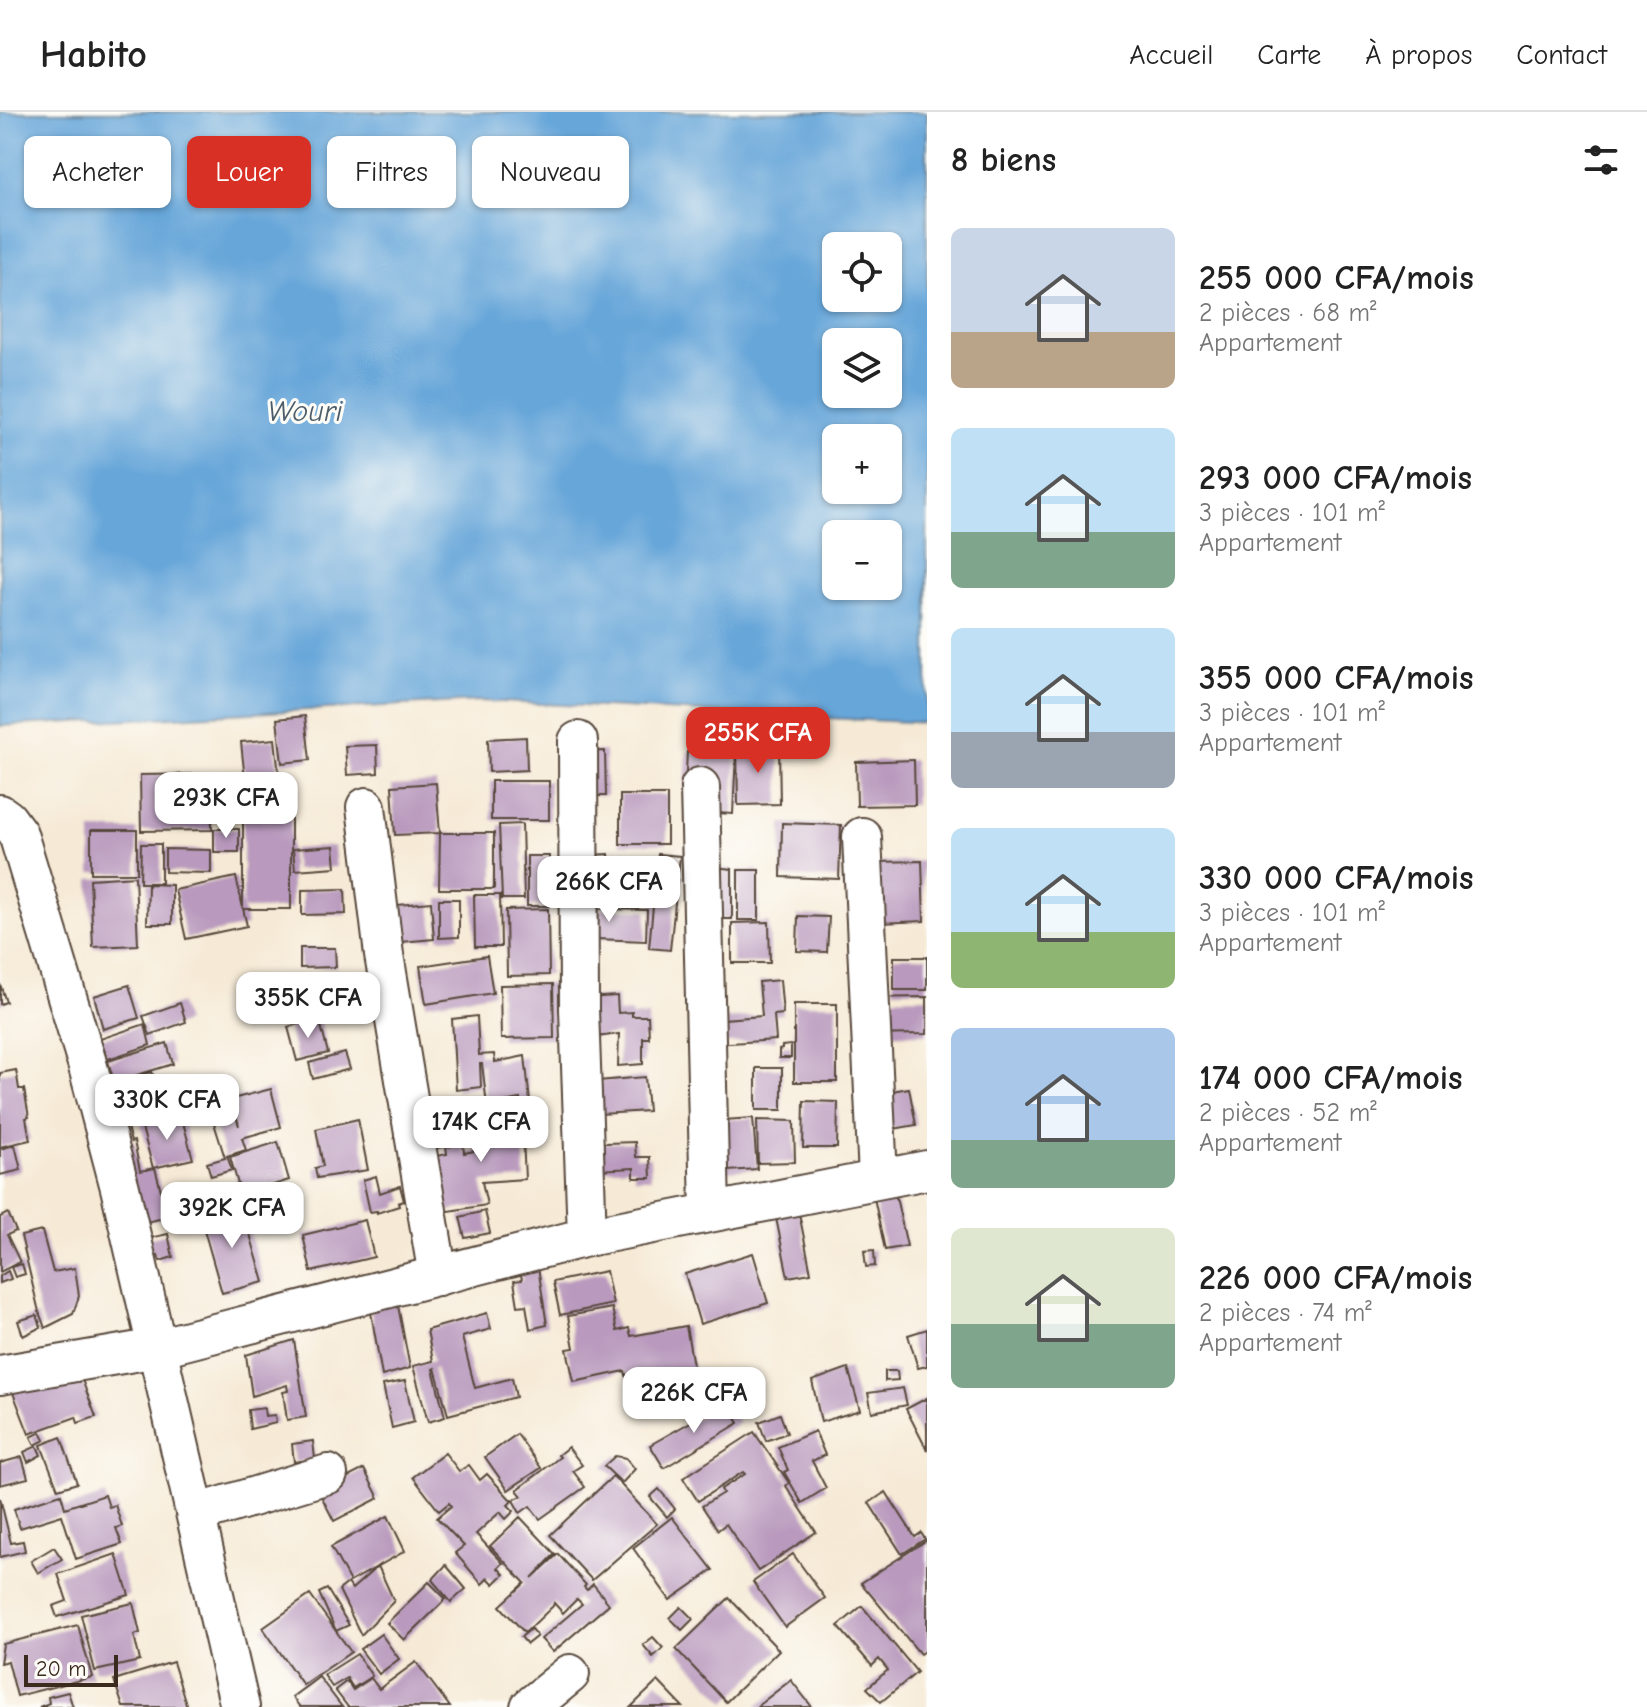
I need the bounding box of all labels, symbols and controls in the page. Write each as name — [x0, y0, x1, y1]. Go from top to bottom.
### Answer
text: Habito — [40, 33, 147, 77]
text: Accueil — [1129, 39, 1213, 71]
text: Carte — [1257, 39, 1321, 71]
text: À propos — [1365, 39, 1472, 71]
text: Contact — [1516, 39, 1607, 71]
chip: Acheter — [24, 136, 171, 208]
chip: Louer — [187, 136, 311, 208]
chip: Filtres — [327, 136, 456, 208]
chip: Nouveau — [472, 136, 629, 208]
icon: filters — [1579, 138, 1623, 182]
text: 8 biens — [951, 140, 1056, 180]
map controls — [822, 232, 902, 600]
button: locate — [822, 232, 902, 312]
text: 255 000 CFA/mois — [1199, 258, 1474, 298]
icon: home — [1015, 260, 1111, 356]
text: 2 pièces · 68 m² — [1199, 298, 1376, 328]
button: layers — [822, 328, 902, 408]
text: Appartement — [1199, 328, 1342, 358]
water label: Wouri — [267, 394, 344, 429]
button: + — [822, 424, 902, 504]
text: 293 000 CFA/mois — [1199, 458, 1472, 498]
icon: home — [1015, 460, 1111, 556]
text: 3 pièces · 101 m² — [1199, 498, 1385, 528]
button: − — [822, 520, 902, 600]
text: Appartement — [1199, 528, 1342, 558]
text: 355 000 CFA/mois — [1199, 658, 1473, 698]
icon: home — [1015, 660, 1111, 756]
text: 3 pièces · 101 m² — [1199, 698, 1385, 728]
pin: 255K CFA — [675, 707, 841, 775]
text: 255K CFA — [704, 718, 812, 748]
text: Appartement — [1199, 728, 1342, 758]
pin: 293K CFA — [143, 772, 309, 840]
text: 293K CFA — [173, 783, 279, 813]
pin: 266K CFA — [526, 856, 692, 924]
text: 330 000 CFA/mois — [1199, 858, 1474, 898]
icon: home — [1015, 860, 1111, 956]
text: 266K CFA — [555, 867, 663, 897]
text: 3 pièces · 101 m² — [1199, 898, 1385, 928]
text: Appartement — [1199, 928, 1342, 958]
pin: 355K CFA — [225, 972, 391, 1040]
text: 355K CFA — [254, 983, 362, 1013]
text: 174 000 CFA/mois — [1199, 1058, 1462, 1098]
icon: home — [1015, 1060, 1111, 1156]
pin: 330K CFA — [84, 1074, 250, 1142]
text: 330K CFA — [113, 1085, 221, 1115]
pin: 174K CFA — [398, 1096, 564, 1164]
text: 2 pièces · 52 m² — [1199, 1098, 1377, 1128]
text: 174K CFA — [431, 1107, 531, 1137]
text: Appartement — [1199, 1128, 1342, 1158]
pin: 392K CFA — [149, 1182, 315, 1250]
text: 392K CFA — [179, 1193, 285, 1223]
text: 226 000 CFA/mois — [1199, 1258, 1472, 1298]
icon: home — [1015, 1260, 1111, 1356]
text: 2 pièces · 74 m² — [1199, 1298, 1372, 1328]
text: Appartement — [1199, 1328, 1342, 1358]
pin: 226K CFA — [611, 1367, 777, 1435]
text: 226K CFA — [641, 1378, 747, 1408]
scale bar — [24, 1651, 118, 1687]
text: 20 m — [36, 1656, 86, 1682]

